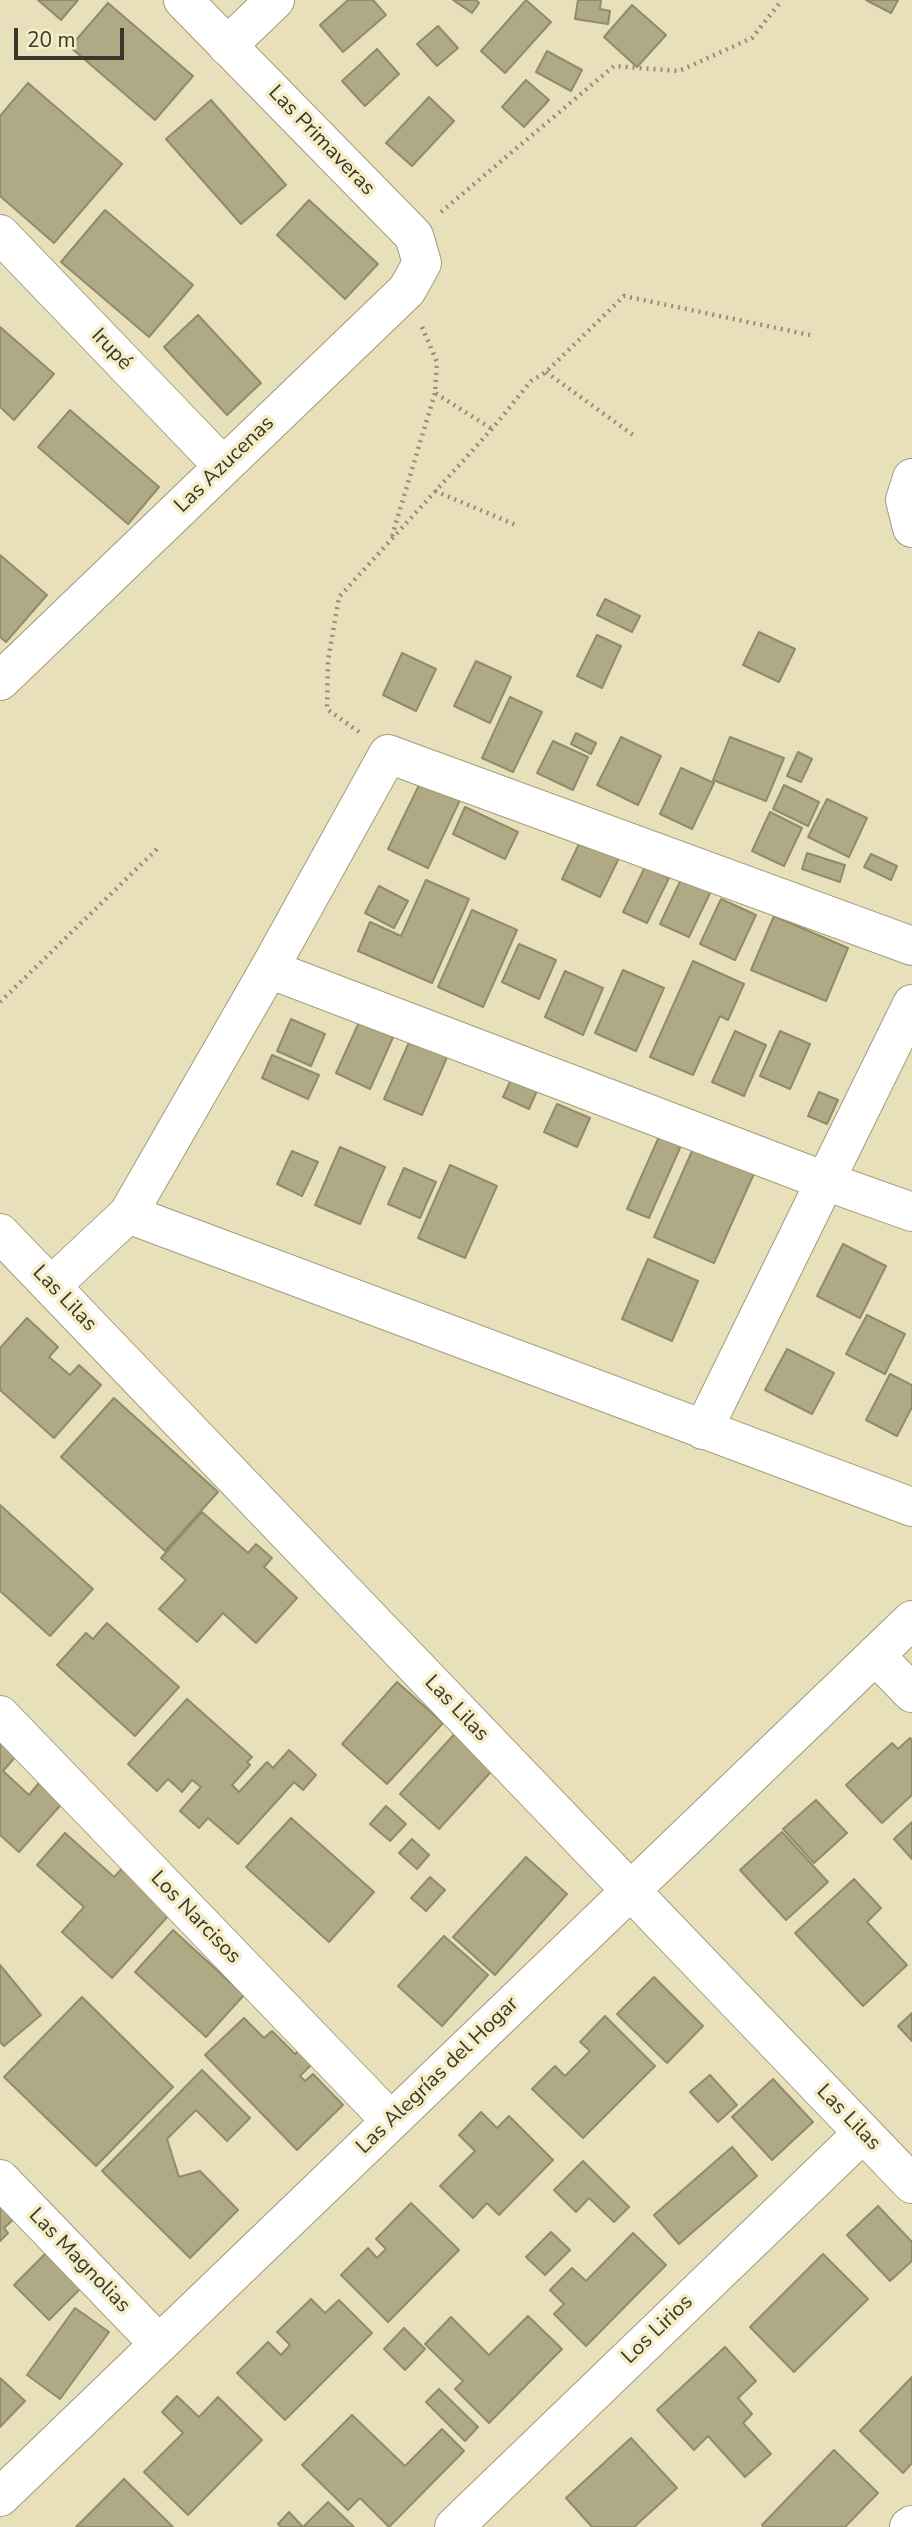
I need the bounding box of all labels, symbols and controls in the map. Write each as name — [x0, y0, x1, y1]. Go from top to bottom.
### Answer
scale bar — [18, 14, 128, 58]
text: 20 m — [27, 26, 76, 54]
street label: Las Primaveras — [262, 81, 380, 201]
street label: Irupé — [85, 324, 137, 376]
street label: Las Azucenas — [170, 411, 280, 519]
street label: Las Lilas — [27, 1261, 101, 1337]
street label: Las Lilas — [419, 1671, 493, 1747]
street label: Los Narcisos — [145, 1866, 245, 1970]
street label: Las Alegrías del Hogar — [352, 1992, 524, 2160]
street label: Las Lilas — [811, 2080, 885, 2156]
street label: Las Magnolias — [23, 2204, 135, 2318]
street label: Los Lirios — [617, 2290, 699, 2370]

